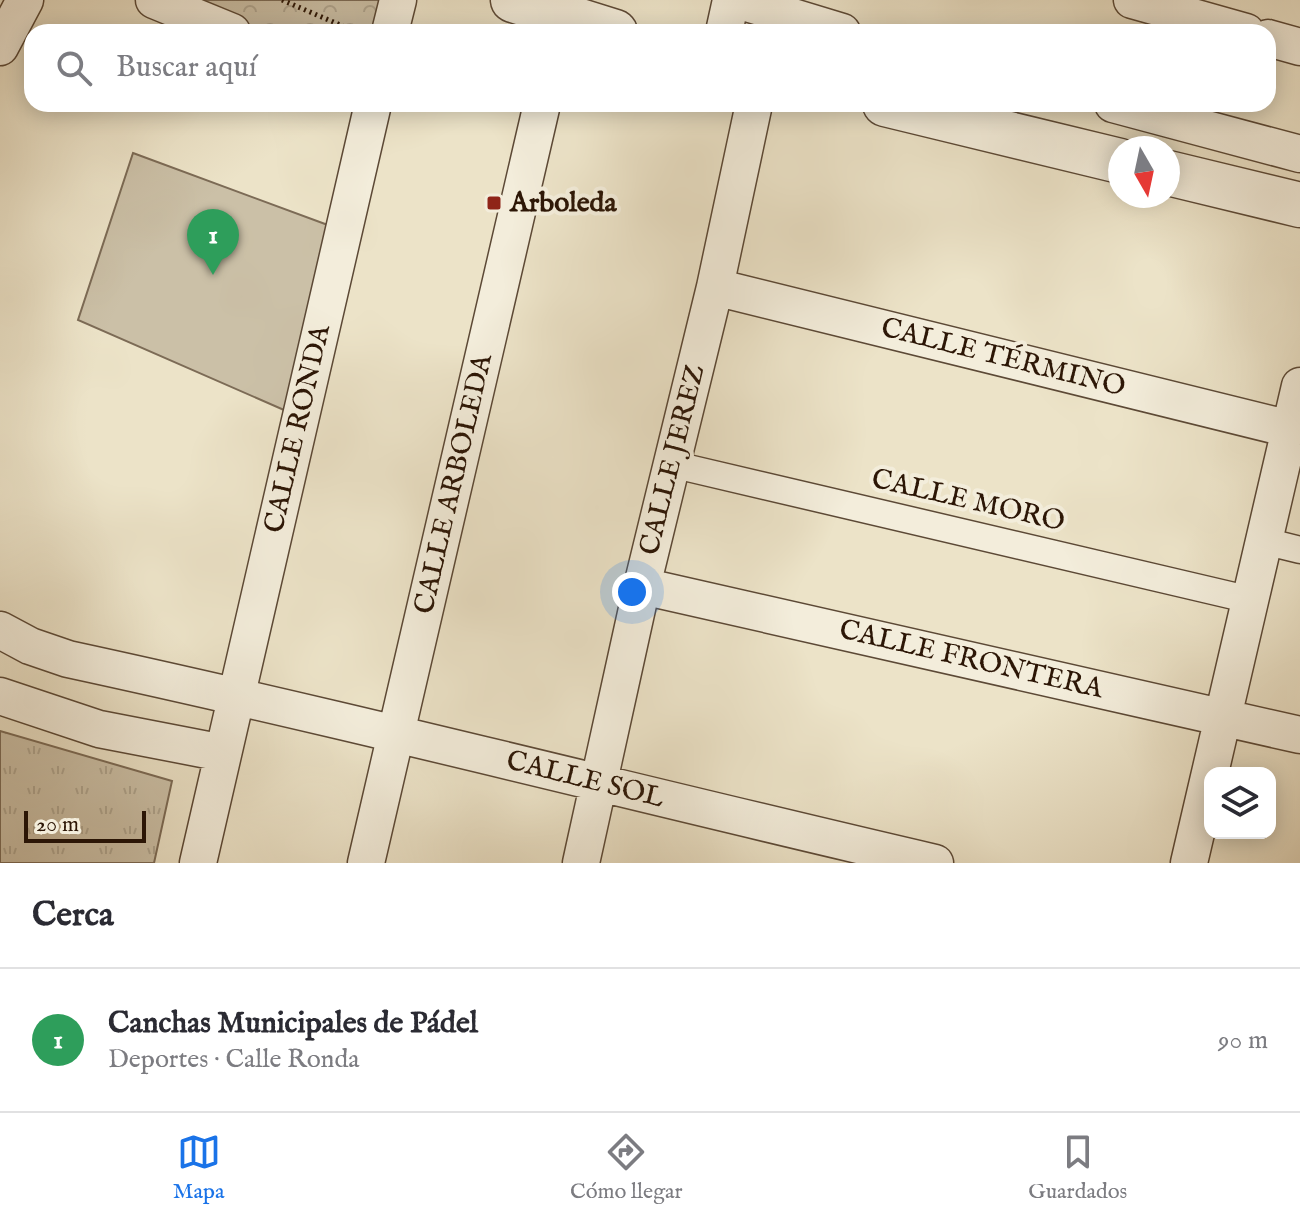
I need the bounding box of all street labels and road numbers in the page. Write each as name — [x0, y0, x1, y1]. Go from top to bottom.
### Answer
street label: CALLE TÉRMINO — [877, 310, 1129, 405]
street label: CALLE RONDA — [257, 320, 339, 537]
street label: CALLE ARBOLEDA — [407, 350, 501, 617]
street label: CALLE JEREZ — [632, 361, 714, 559]
street label: CALLE MORO — [868, 462, 1068, 540]
street label: CALLE FRONTERA — [836, 613, 1107, 708]
street label: CALLE SOL — [503, 744, 668, 817]

